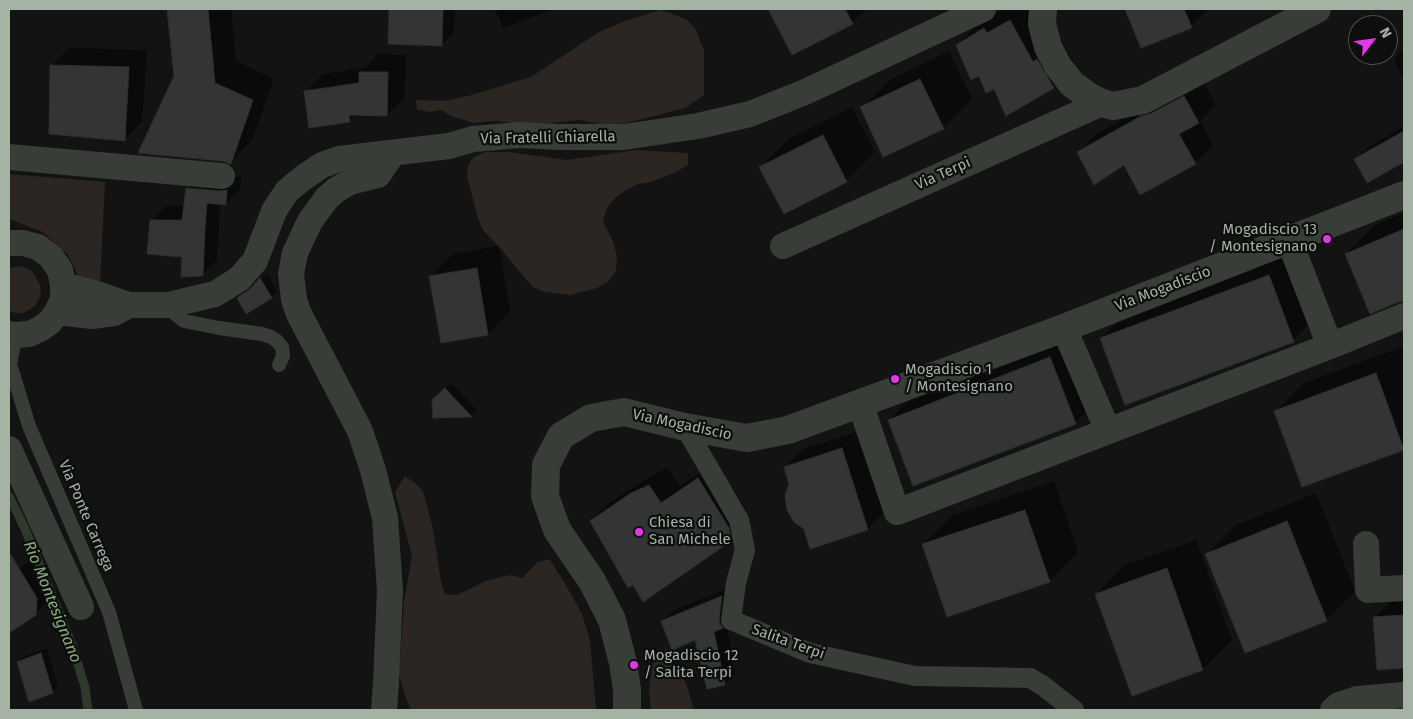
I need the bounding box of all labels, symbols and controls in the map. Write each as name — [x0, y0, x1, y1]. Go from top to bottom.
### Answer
north arrow — [1348, 15, 1398, 65]
text: N — [1376, 24, 1395, 41]
street label: Via Fratelli Chiarella — [480, 128, 616, 148]
street label: Via Terpi — [913, 154, 973, 194]
place label: Mogadiscio 13 / Montesignano — [1209, 221, 1317, 256]
marker: Mogadiscio 13 / Montesignano — [1321, 233, 1333, 245]
street label: Via Mogadiscio — [1113, 262, 1213, 316]
place label: Mogadiscio 1 / Montesignano — [905, 361, 1013, 396]
marker: Mogadiscio 1 / Montesignano — [889, 373, 901, 385]
street label: Via Mogadiscio — [631, 406, 733, 444]
street label: Via Ponte Carrega — [54, 458, 118, 574]
place label: Chiesa di San Michele — [649, 514, 731, 549]
marker: Chiesa di San Michele — [633, 526, 645, 538]
water label: Rio Montesignano — [19, 538, 85, 666]
street label: Salita Terpi — [749, 620, 827, 664]
place label: Mogadiscio 12 / Salita Terpi — [644, 647, 738, 682]
marker: Mogadiscio 12 / Salita Terpi — [628, 659, 640, 671]

